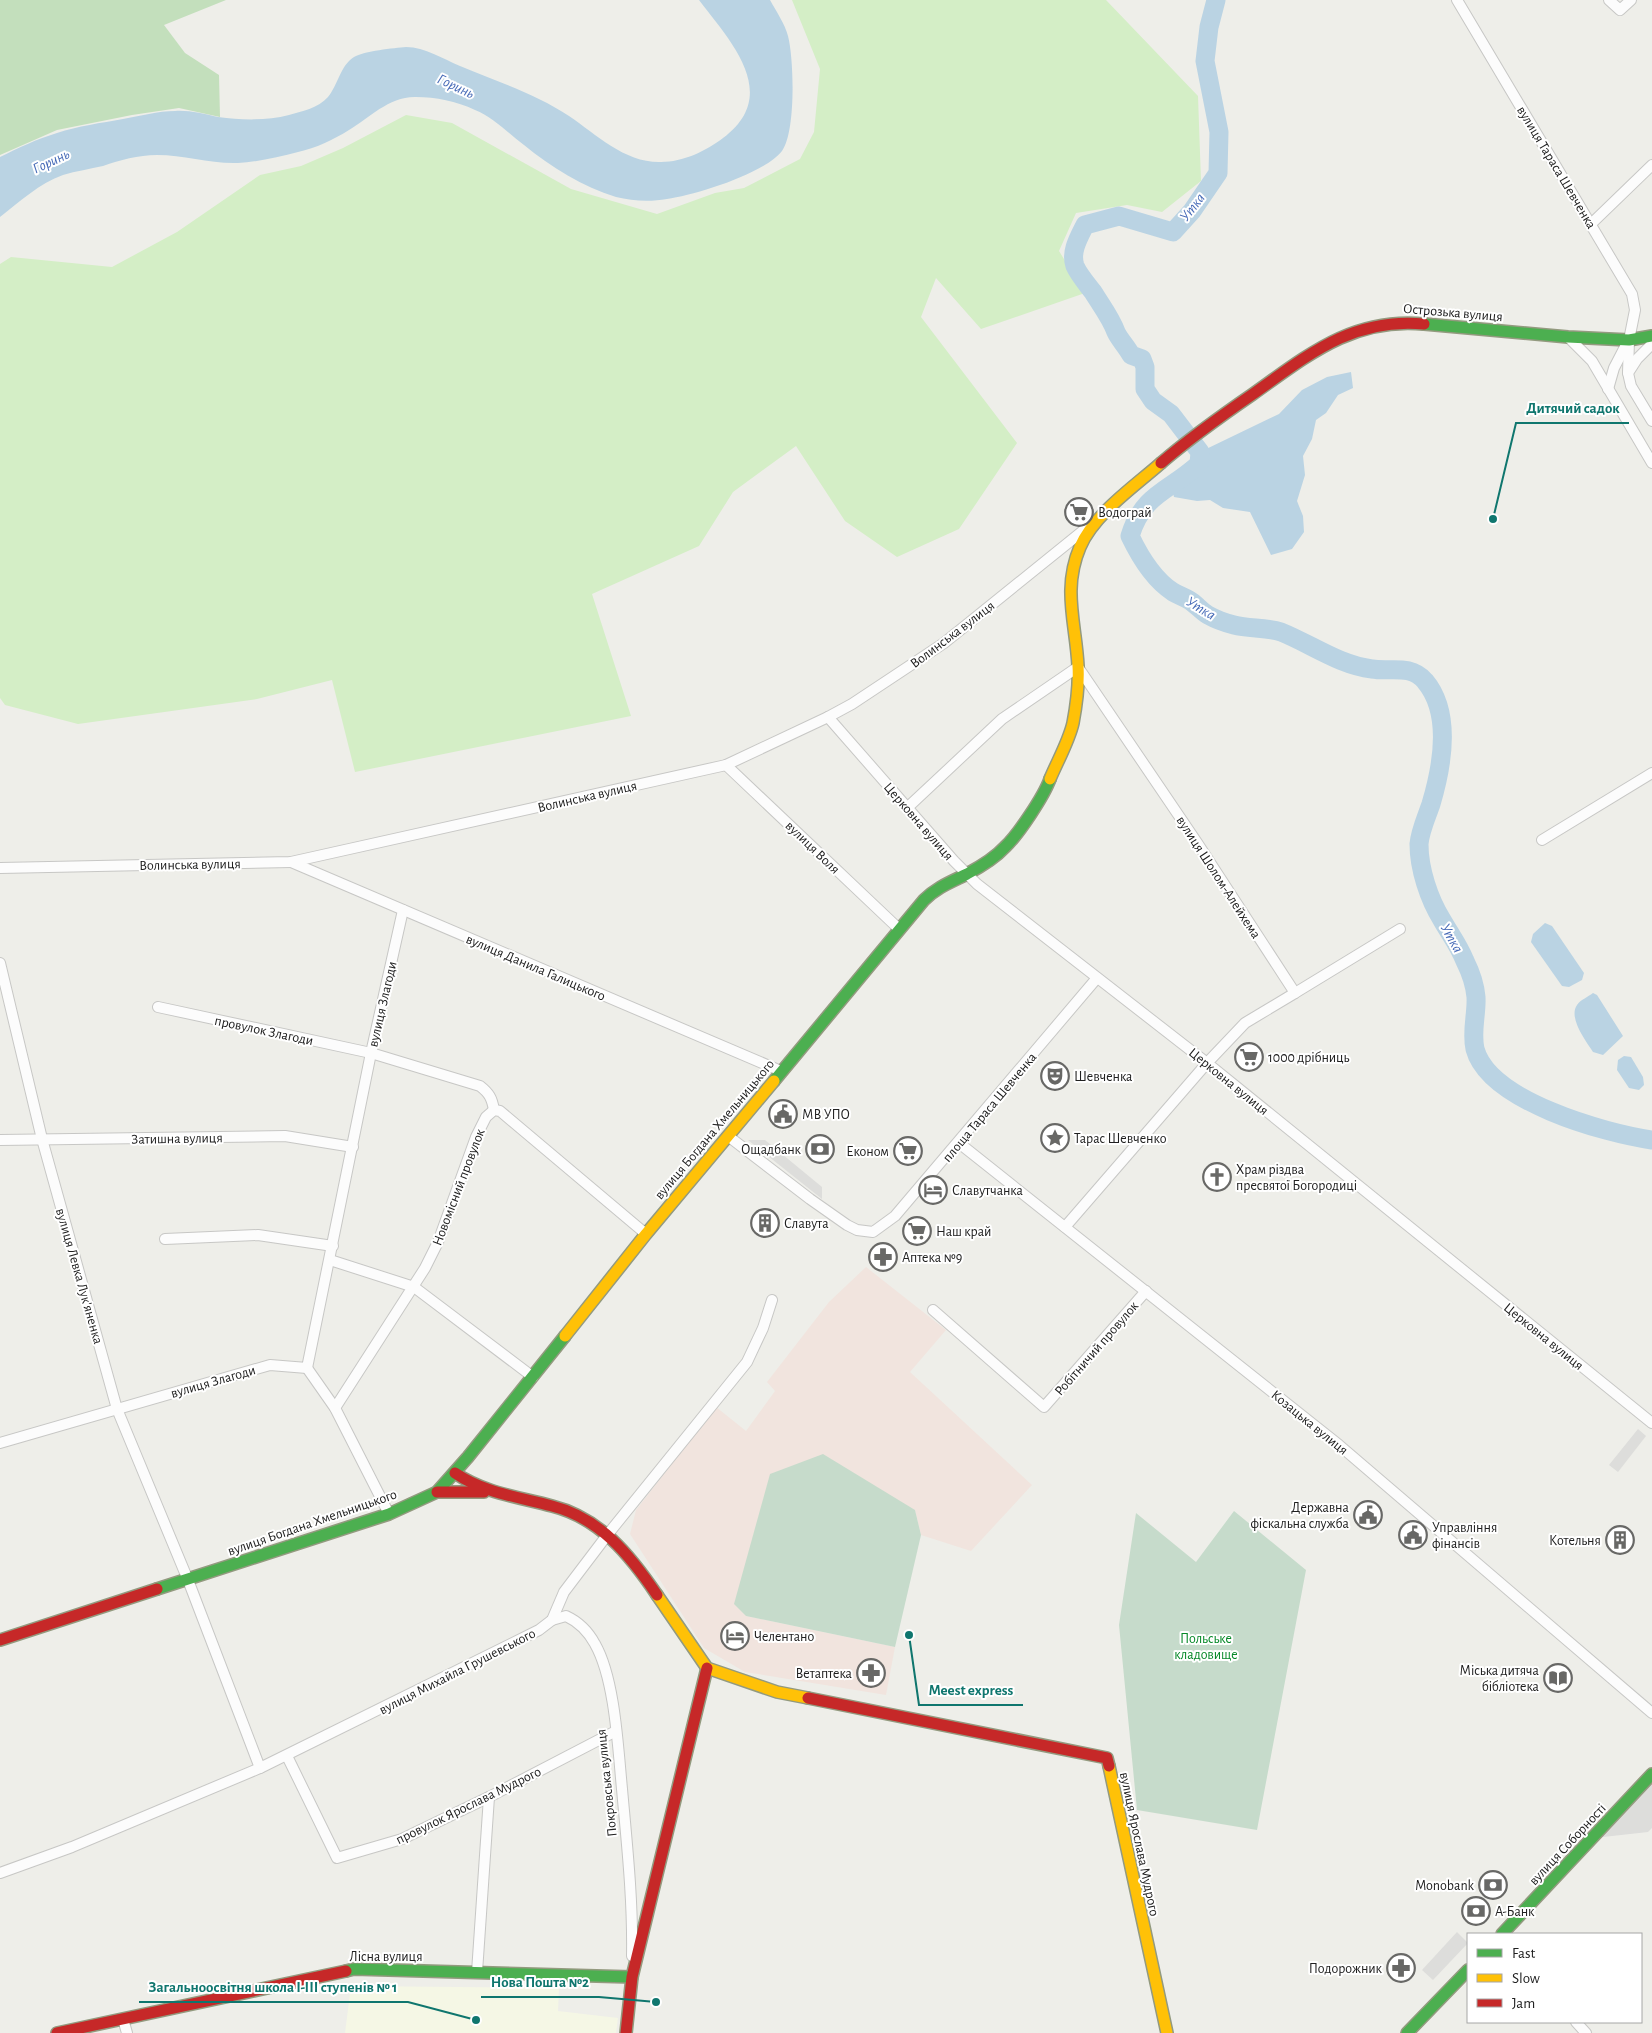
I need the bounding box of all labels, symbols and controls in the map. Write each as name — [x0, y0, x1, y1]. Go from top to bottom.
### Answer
water label: Горинь — [435, 71, 477, 101]
street label: вулиця Тараса Шевченка — [1514, 104, 1599, 232]
water label: Горинь — [30, 146, 72, 176]
water label: Утка — [1177, 191, 1208, 224]
street label: Острозька вулиця — [1403, 302, 1503, 324]
callout: Дитячий садок — [1516, 393, 1629, 423]
text: Дитячий садок — [1526, 401, 1620, 416]
supermarket icon: Водограй — [1064, 497, 1094, 527]
place label: Водограй — [1098, 506, 1152, 520]
water label: Утка — [1184, 594, 1218, 623]
street label: Волинська вулиця — [908, 599, 997, 671]
street label: Волинська вулиця — [536, 779, 638, 815]
street label: Церковна вулиця — [881, 780, 956, 863]
street label: вулиця Шолом-Алейхема — [1173, 814, 1263, 942]
street label: вулиця Воля — [782, 819, 842, 877]
street label: Волинська вулиця — [139, 857, 241, 873]
water label: Утка — [1438, 921, 1466, 955]
street label: вулиця Данила Галицького — [464, 932, 607, 1004]
street label: вулиця Злагоди — [366, 960, 400, 1048]
street label: провулок Злагоди — [213, 1014, 314, 1048]
supermarket icon: 1000 дрібниць — [1234, 1042, 1264, 1072]
street label: Церковна вулиця — [1186, 1045, 1271, 1118]
street label: площа Тараса Шевченка — [940, 1050, 1040, 1165]
place label: 1000 дрібниць — [1268, 1051, 1349, 1065]
street label: вулиця Богдана Хмельницького — [652, 1057, 777, 1202]
theatre icon: Шевченка — [1040, 1061, 1070, 1091]
place label: Шевченка — [1074, 1070, 1133, 1084]
public building icon: МВ УПО — [768, 1099, 798, 1129]
place label: МВ УПО — [802, 1108, 850, 1122]
place icon: Тарас Шевченко — [1040, 1123, 1070, 1153]
street label: Новомісний провулок — [430, 1126, 488, 1248]
street label: Затишна вулиця — [131, 1131, 223, 1147]
place label: Тарас Шевченко — [1074, 1132, 1167, 1146]
bank icon: Ощадбанк — [805, 1134, 835, 1164]
supermarket icon: Економ — [893, 1136, 923, 1166]
place label: Ощадбанк — [741, 1143, 802, 1157]
place label: Економ — [846, 1145, 889, 1159]
church icon: Храм різдва пресвятої Богородиці — [1202, 1162, 1232, 1192]
place label: Храм різдва пресвятої Богородиці — [1236, 1163, 1357, 1193]
hotel icon: Славутчанка — [918, 1175, 948, 1205]
place label: Славутчанка — [952, 1184, 1023, 1198]
street label: вулиця Левка Лукʼяненка — [53, 1207, 105, 1346]
building icon: Славута — [750, 1208, 780, 1238]
supermarket icon: Наш край — [902, 1216, 932, 1246]
place label: Славута — [784, 1217, 829, 1231]
place label: Наш край — [936, 1225, 991, 1239]
pharmacy icon: Аптека №9 — [868, 1242, 898, 1272]
place label: Аптека №9 — [902, 1251, 962, 1265]
street label: Робітничий провулок — [1052, 1298, 1142, 1398]
street label: Церковна вулиця — [1501, 1300, 1586, 1373]
street label: вулиця Злагоди — [169, 1363, 257, 1401]
street label: Козацька вулиця — [1268, 1388, 1350, 1458]
street label: вулиця Богдана Хмельницького — [226, 1487, 399, 1559]
public building icon: Державна фіскальна служба — [1353, 1500, 1383, 1530]
place label: Державна фіскальна служба — [1250, 1501, 1350, 1531]
public building icon: Управління фінансів — [1398, 1520, 1428, 1550]
place label: Управління фінансів — [1432, 1521, 1497, 1551]
building icon: Котельня — [1605, 1525, 1635, 1555]
place label: Котельня — [1549, 1534, 1601, 1548]
hotel icon: Челентано — [720, 1621, 750, 1651]
street label: вулиця Михайла Грушевського — [377, 1626, 538, 1717]
place label: Челентано — [754, 1630, 814, 1644]
park label: Польське кладовище — [1174, 1632, 1238, 1662]
pharmacy icon: Ветаптека — [856, 1658, 886, 1688]
library icon: Міська дитяча бібліотека — [1543, 1663, 1573, 1693]
place label: Міська дитяча бібліотека — [1460, 1664, 1540, 1694]
place label: Ветаптека — [796, 1667, 853, 1681]
callout: Meest express — [919, 1675, 1023, 1705]
text: Meest express — [929, 1683, 1013, 1698]
street label: Покровська вулиця — [594, 1728, 620, 1837]
street label: провулок Ярослава Мудрого — [394, 1764, 543, 1847]
street label: вулиця Ярослава Мудрого — [1117, 1771, 1161, 1918]
street label: вулиця Соборності — [1527, 1801, 1609, 1888]
bank icon: Monobank — [1478, 1870, 1508, 1900]
place label: Monobank — [1415, 1879, 1475, 1893]
bank icon: А-Банк — [1461, 1896, 1491, 1926]
place label: А-Банк — [1495, 1905, 1535, 1919]
legend — [1467, 1933, 1642, 2023]
text: Fast — [1512, 1946, 1536, 1961]
street label: Лісна вулиця — [349, 1950, 423, 1964]
pharmacy icon: Подорожник — [1386, 1953, 1416, 1983]
place label: Подорожник — [1309, 1962, 1383, 1976]
callout: Нова Пошта №2 — [481, 1967, 599, 1997]
text: Slow — [1512, 1971, 1540, 1986]
callout: Загальноосвітня школа І-ІІІ ступенів № 1 — [139, 1972, 408, 2002]
text: Нова Пошта №2 — [491, 1975, 589, 1990]
text: Загальноосвітня школа І-ІІІ ступенів № 1 — [149, 1980, 397, 1995]
text: Jam — [1512, 1996, 1535, 2011]

